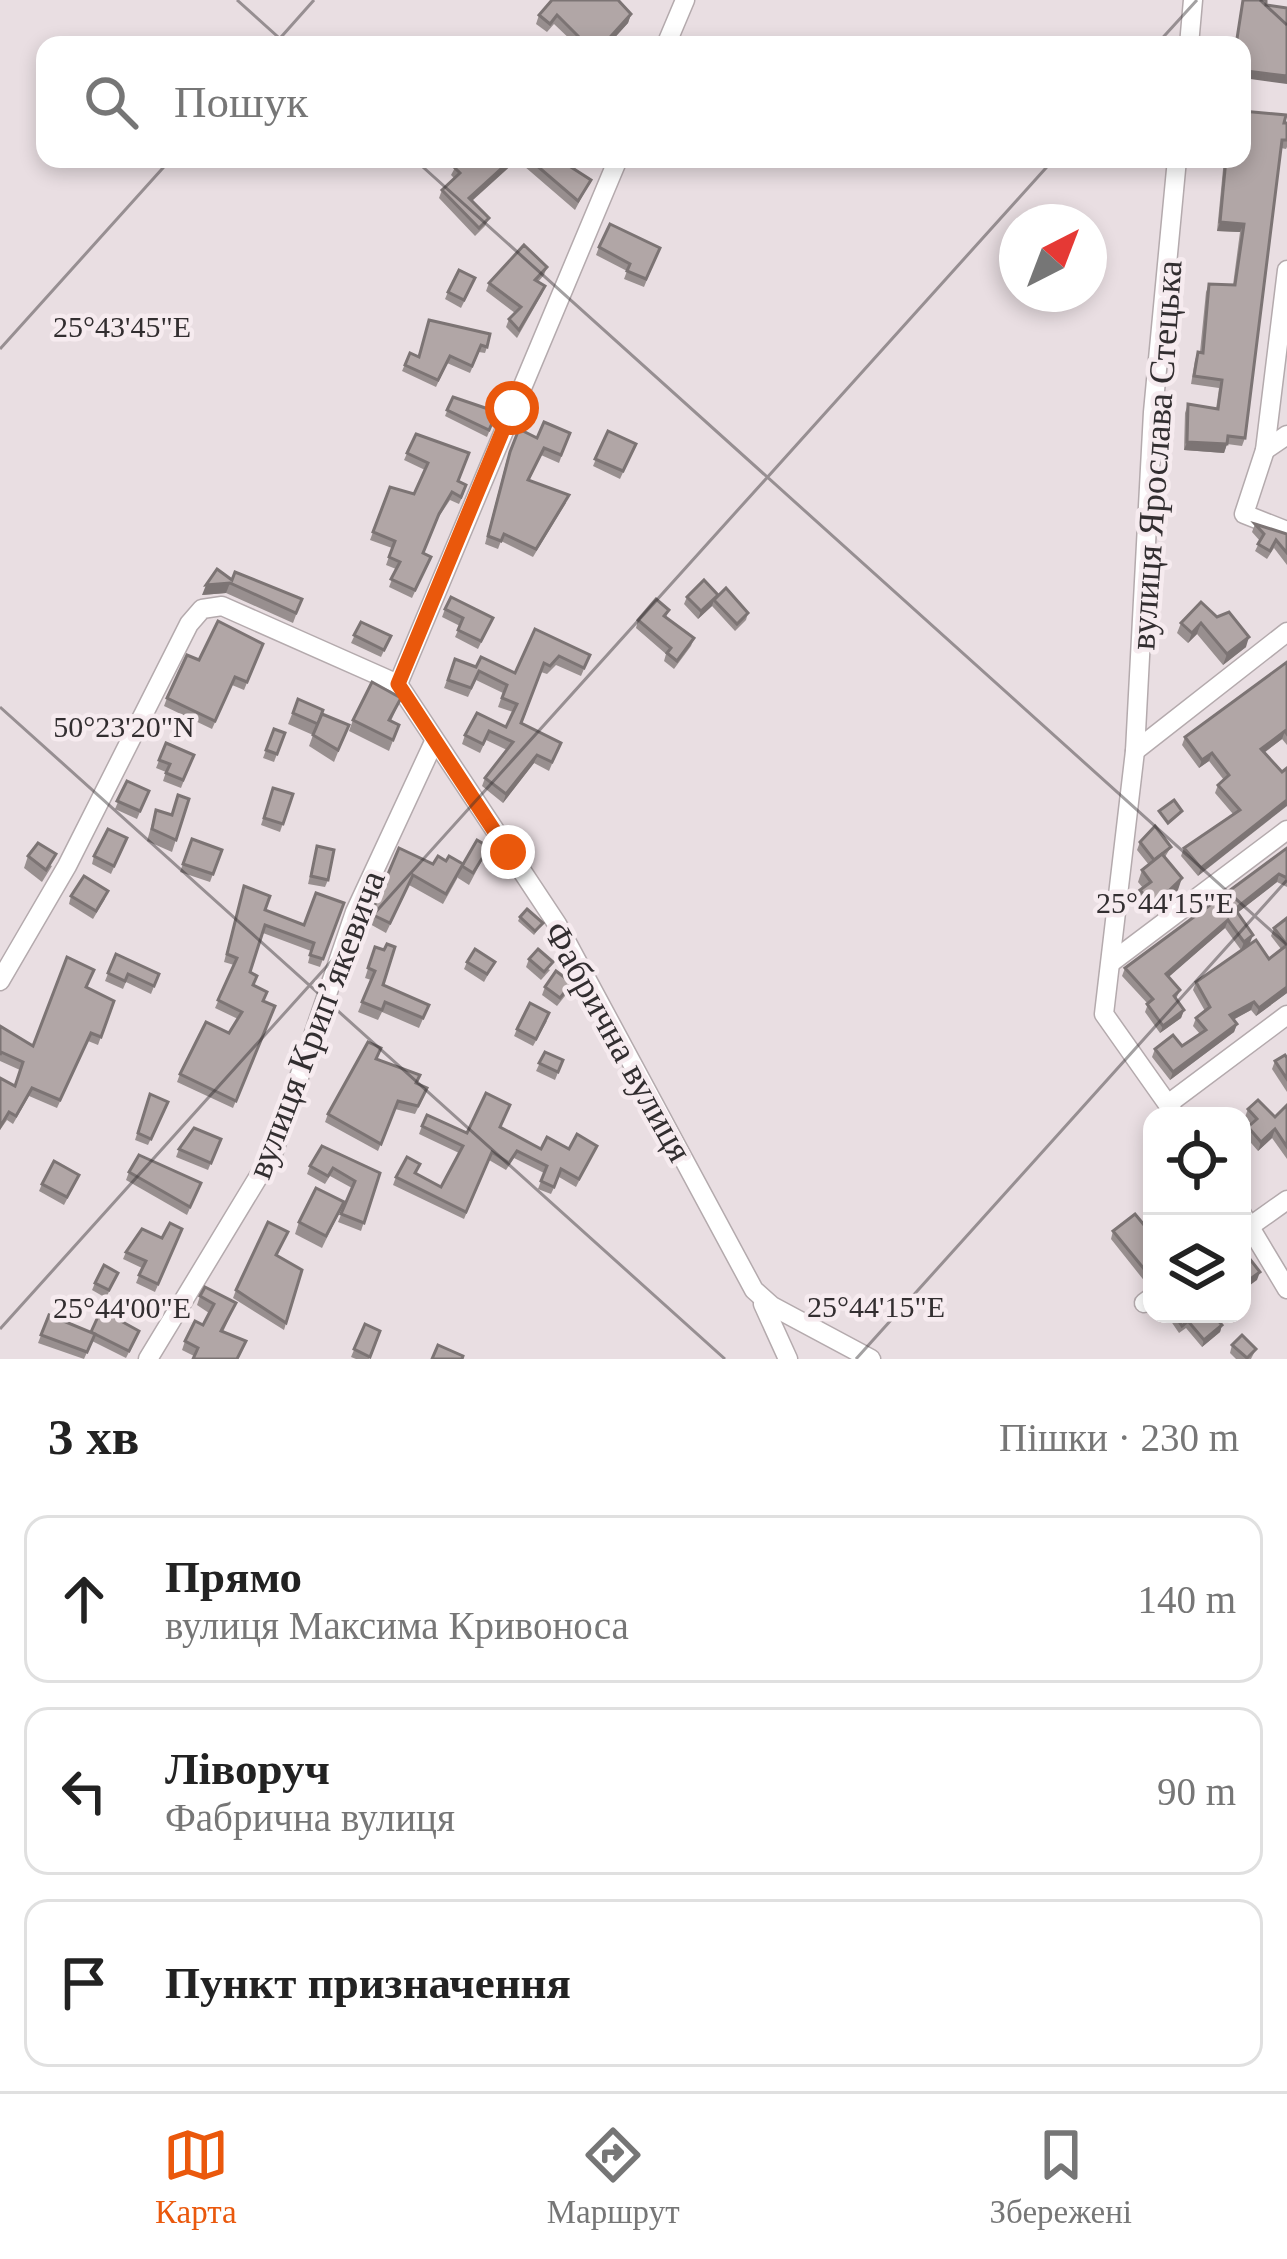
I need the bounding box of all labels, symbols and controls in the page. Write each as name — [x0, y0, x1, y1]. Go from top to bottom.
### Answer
search box — [36, 36, 1251, 168]
icon: search — [78, 69, 144, 135]
text: Пошук — [174, 77, 308, 127]
north arrow — [999, 204, 1107, 312]
street label: вулиця Ярослава Стецька — [1122, 259, 1190, 651]
text: 25°43'45"E — [53, 310, 191, 343]
route start — [485, 381, 539, 435]
text: 50°23'20"N — [53, 710, 195, 743]
route end — [481, 825, 535, 879]
street label: вулиця Крипʼякевича — [239, 865, 393, 1184]
text: 25°44'15"E — [1096, 886, 1234, 919]
street label: Фабрична вулиця — [536, 915, 700, 1168]
map controls — [1143, 1107, 1251, 1323]
button: locate — [1143, 1107, 1251, 1215]
button: layers — [1143, 1215, 1251, 1323]
text: 25°44'15"E — [807, 1290, 945, 1323]
text: 25°44'00"E — [53, 1291, 191, 1324]
text: 3 хв — [48, 1409, 139, 1465]
text: Пішки · 230 m — [999, 1416, 1239, 1459]
text: Прямо — [165, 1552, 302, 1602]
icon: ahead — [51, 1566, 117, 1632]
text: 140 m — [1137, 1578, 1236, 1621]
text: вулиця Максима Кривоноса — [165, 1604, 629, 1647]
text: Ліворуч — [165, 1744, 330, 1794]
icon: left — [51, 1758, 117, 1824]
text: 90 m — [1157, 1770, 1236, 1813]
text: Фабрична вулиця — [165, 1796, 455, 1839]
icon: arrive — [51, 1950, 117, 2016]
text: Пункт призначення — [165, 1958, 571, 2008]
tab: Карта — [155, 2122, 237, 2231]
tab: Маршрут — [547, 2122, 680, 2231]
tab: Збережені — [990, 2122, 1132, 2231]

